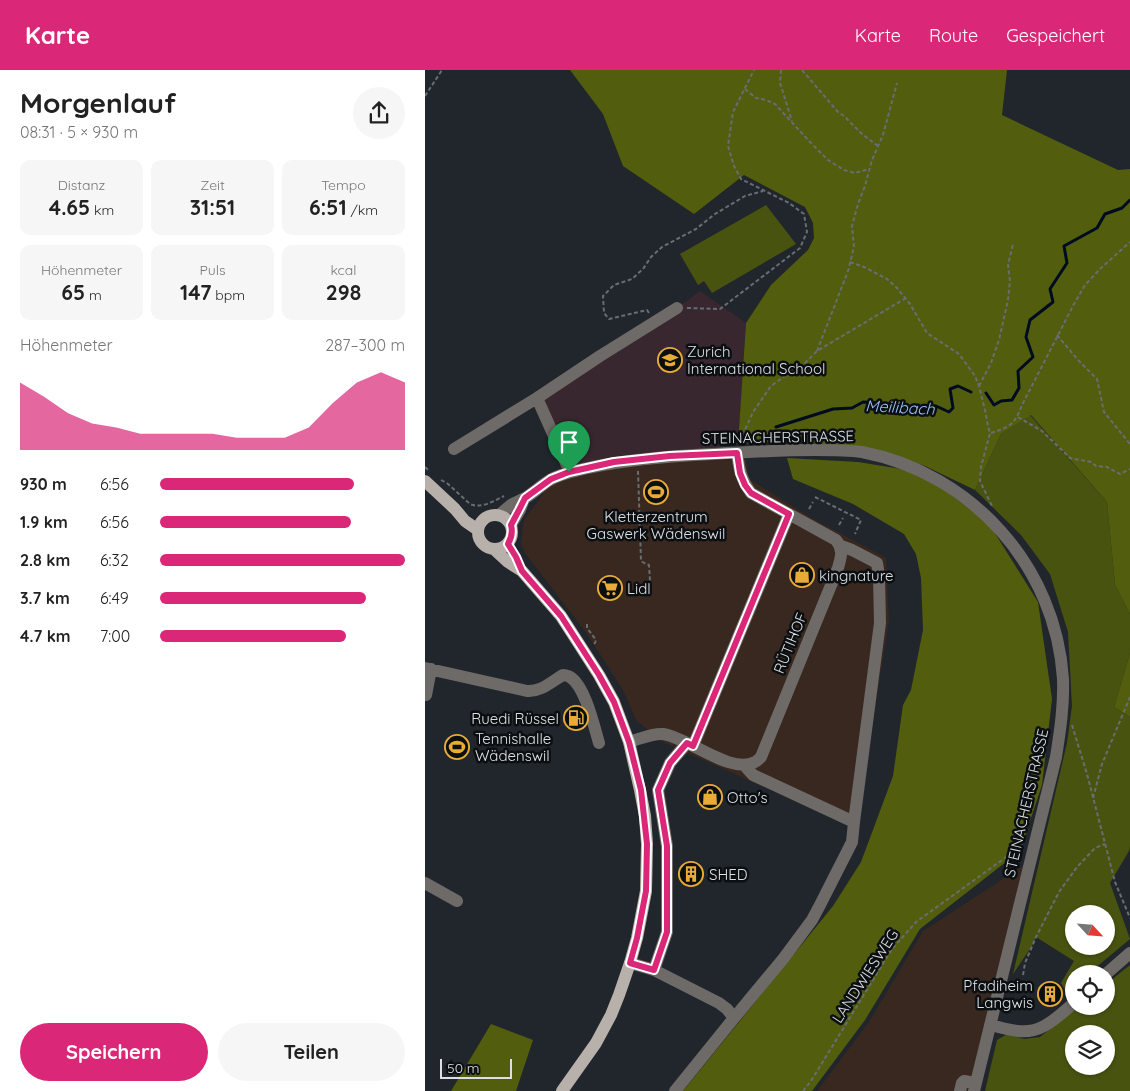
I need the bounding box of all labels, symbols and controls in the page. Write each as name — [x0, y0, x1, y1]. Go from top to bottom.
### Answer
text: Karte — [25, 20, 90, 50]
text: Karte — [855, 24, 901, 47]
text: Route — [929, 24, 978, 47]
text: Gespeichert — [1006, 24, 1105, 47]
text: Morgenlauf — [20, 85, 176, 120]
button: share — [353, 87, 405, 139]
text: 08:31 · 5 × 930 m — [20, 122, 138, 142]
text: Distanz — [58, 176, 105, 194]
text: Zeit — [200, 176, 225, 194]
text: Tempo — [321, 176, 366, 194]
text: 4.65 — [49, 194, 90, 220]
text: 31:51 — [190, 194, 235, 220]
text: 6:51 — [309, 194, 347, 220]
text: km — [90, 201, 114, 219]
text: /km — [347, 201, 378, 219]
text: Höhenmeter — [41, 261, 122, 279]
text: Puls — [199, 261, 226, 279]
text: kcal — [330, 261, 357, 279]
text: 65 — [61, 279, 85, 305]
text: 147 — [180, 279, 211, 305]
text: 298 — [326, 279, 361, 305]
text: m — [85, 286, 102, 304]
text: bpm — [211, 286, 245, 304]
text: Höhenmeter — [20, 335, 113, 355]
text: 287–300 m — [325, 335, 405, 355]
place label: Zurich International School — [687, 342, 825, 378]
school or university icon: Zurich International School — [657, 347, 683, 373]
water label: Meilibach — [865, 395, 936, 419]
pin — [548, 421, 590, 472]
street label: STEINACHERSTRASSE — [702, 426, 854, 448]
icon: arrive — [555, 428, 583, 456]
text: 930 m — [20, 474, 67, 494]
text: 6:56 — [100, 474, 129, 494]
sports icon: Kletterzentrum Gaswerk Wädenswil — [643, 479, 669, 505]
place label: Kletterzentrum Gaswerk Wädenswil — [586, 507, 726, 543]
text: 1.9 km — [20, 512, 68, 532]
text: 6:56 — [100, 512, 129, 532]
text: 2.8 km — [20, 550, 70, 570]
text: 6:32 — [100, 550, 129, 570]
shop icon: kingnature — [789, 562, 815, 588]
place label: kingnature — [819, 566, 894, 585]
supermarket icon: Lidl — [597, 575, 623, 601]
place label: Lidl — [627, 579, 651, 598]
text: 3.7 km — [20, 588, 70, 608]
text: 6:49 — [100, 588, 129, 608]
street label: RÜTIHOF — [769, 610, 811, 676]
text: 4.7 km — [20, 626, 71, 646]
text: 7:00 — [100, 626, 130, 646]
fuel station icon: Ruedi Rüssel — [563, 705, 589, 731]
place label: Ruedi Rüssel — [471, 709, 559, 728]
street label: STEINACHERSTRASSE — [1000, 727, 1052, 879]
place label: Tennishalle Wädenswil — [475, 729, 551, 765]
sports icon: Tennishalle Wädenswil — [444, 734, 470, 760]
shop icon: Otto's — [697, 784, 723, 810]
place label: Otto's — [727, 788, 768, 807]
building icon: SHED — [678, 861, 704, 887]
place label: SHED — [709, 865, 748, 884]
north arrow — [1065, 905, 1115, 955]
map controls — [1065, 905, 1115, 1075]
street label: LANDWIESWEG — [828, 926, 902, 1026]
button: locate — [1065, 965, 1115, 1015]
place label: Pfadiheim Langwis — [963, 976, 1033, 1012]
building icon: Pfadiheim Langwis — [1037, 981, 1063, 1007]
button: Speichern — [20, 1023, 208, 1081]
button: Teilen — [218, 1023, 405, 1081]
button: layers — [1065, 1025, 1115, 1075]
scale bar — [440, 1056, 513, 1079]
text: 50 m — [447, 1059, 480, 1077]

